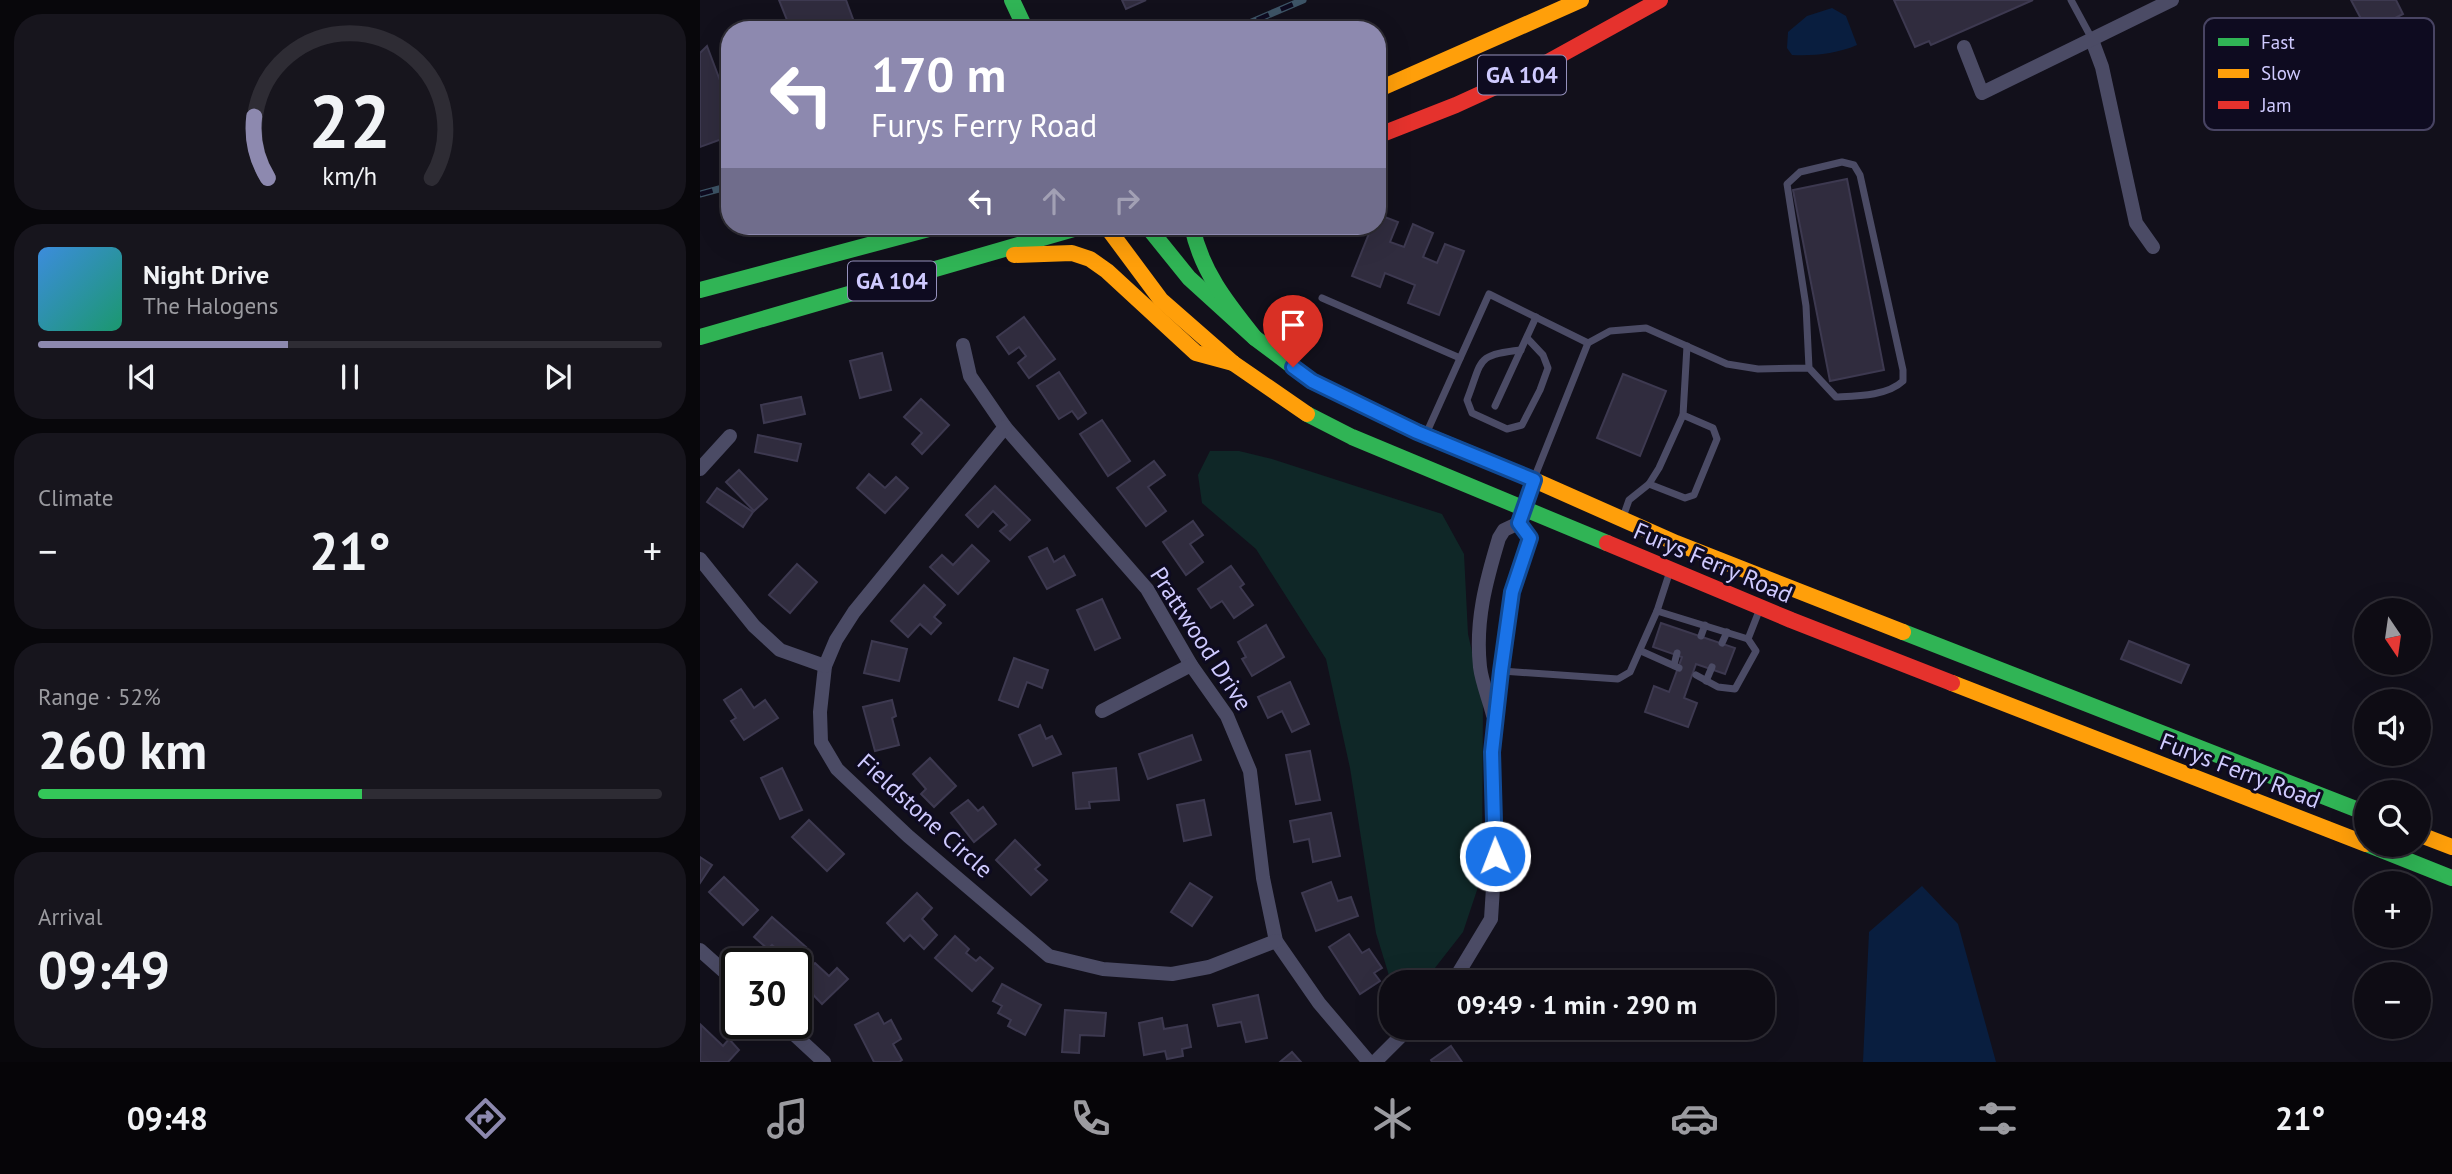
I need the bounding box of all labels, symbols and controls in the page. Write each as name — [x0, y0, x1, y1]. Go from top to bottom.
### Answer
legend — [2204, 18, 2434, 130]
text: Fast — [2261, 30, 2295, 54]
text: 170 m — [871, 42, 1006, 106]
icon: left — [756, 49, 847, 140]
road number: GA 104 — [1478, 55, 1566, 94]
text: Slow — [2261, 61, 2301, 85]
text: 22 — [309, 74, 391, 168]
text: Jam — [2260, 93, 2291, 117]
text: Furys Ferry Road — [871, 104, 1097, 146]
text: km/h — [323, 160, 377, 192]
icon: left — [962, 182, 1000, 220]
icon: ahead — [1035, 182, 1073, 220]
icon: right — [1108, 182, 1146, 220]
text: Night Drive — [143, 258, 269, 291]
road number: GA 104 — [848, 262, 936, 300]
text: The Halogens — [143, 291, 278, 320]
pin — [1263, 295, 1323, 367]
icon: arrive — [1274, 306, 1312, 344]
icon: previous — [123, 358, 161, 396]
icon: pause — [331, 358, 369, 396]
icon: next — [539, 358, 577, 396]
text: Climate — [38, 483, 113, 512]
street label: Furys Ferry Road — [1629, 515, 1797, 610]
text: 21° — [309, 517, 391, 584]
text: − — [38, 526, 57, 575]
text: + — [643, 526, 662, 575]
street label: Prattwood Drive — [1143, 561, 1259, 716]
north arrow — [2354, 598, 2431, 676]
map controls — [2354, 598, 2431, 1039]
text: Range · 52% — [38, 682, 161, 711]
button: sound — [2354, 689, 2431, 766]
text: 260 km — [38, 716, 207, 783]
street label: Furys Ferry Road — [2155, 726, 2325, 815]
street label: Fieldstone Circle — [851, 747, 1000, 885]
button: search — [2354, 780, 2431, 857]
position arrow — [1458, 819, 1532, 893]
button: + — [2354, 871, 2431, 948]
text: Arrival — [38, 902, 102, 931]
text: 09:49 — [38, 936, 170, 1003]
speed limit sign: 30 — [721, 948, 812, 1039]
button: − — [2354, 962, 2431, 1039]
text: 09:49 · 1 min · 290 m — [1457, 988, 1697, 1021]
icon: directions — [461, 1094, 510, 1143]
icon: music — [763, 1094, 812, 1143]
icon: phone — [1066, 1094, 1115, 1143]
icon: climate — [1368, 1094, 1417, 1143]
icon: car — [1670, 1094, 1719, 1143]
icon: filters — [1973, 1094, 2022, 1143]
text: 09:48 — [127, 1097, 208, 1139]
text: 21° — [2275, 1097, 2325, 1139]

